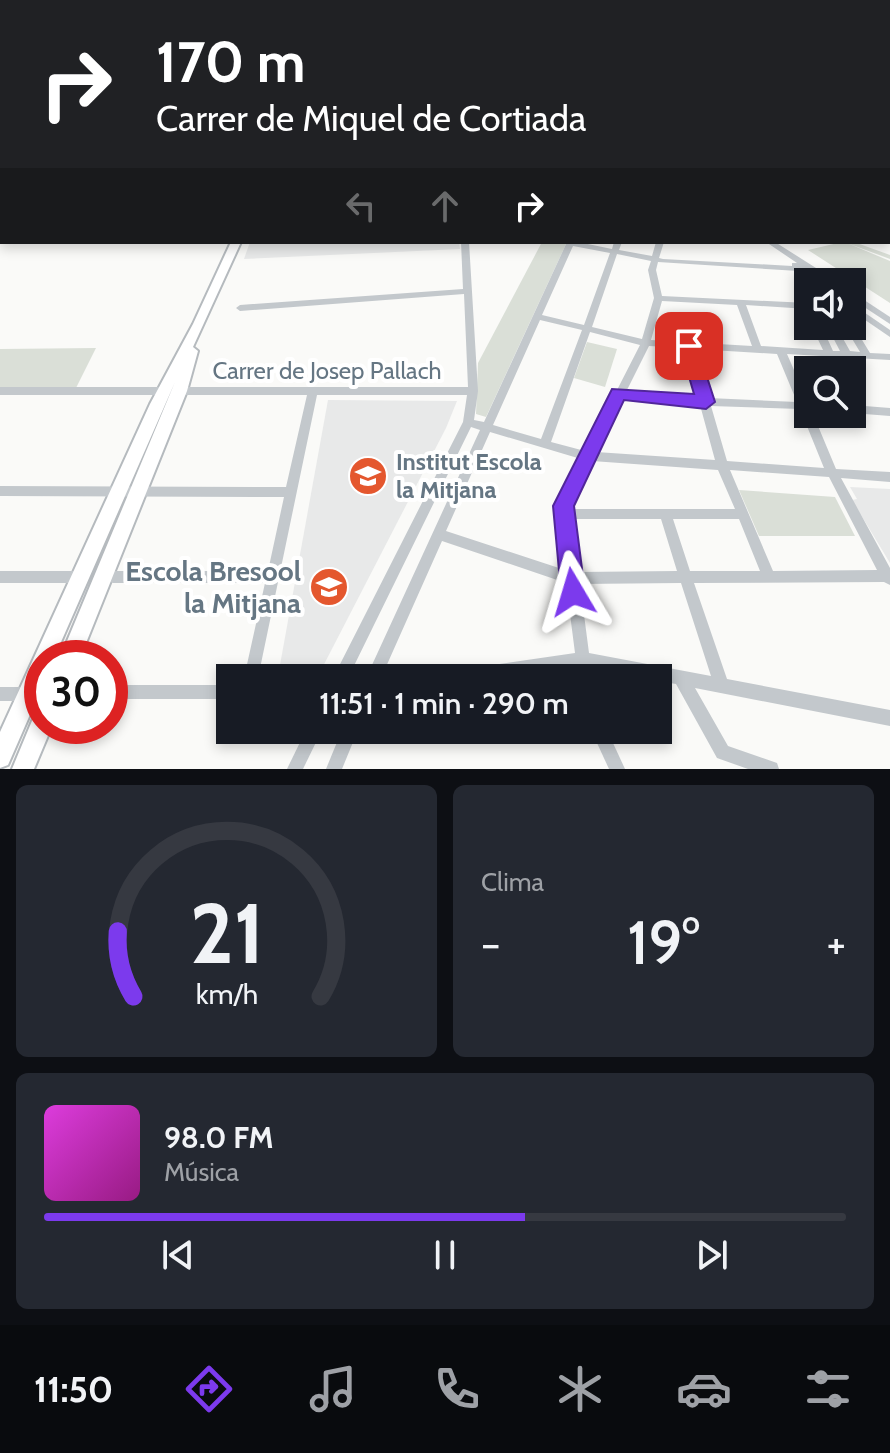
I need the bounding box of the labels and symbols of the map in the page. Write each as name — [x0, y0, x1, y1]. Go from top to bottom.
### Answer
pin — [655, 312, 723, 380]
street label: Carrer de Josep Pallach — [212, 356, 442, 385]
place label: Institut Escola la Mitjana — [396, 447, 542, 504]
school or university icon: Institut Escola la Mitjana — [347, 455, 389, 497]
position arrow — [531, 550, 615, 634]
place label: Escola Bresool la Mitjana — [125, 554, 301, 620]
school or university icon: Escola Bresool la Mitjana — [308, 566, 350, 608]
speed limit sign: 30 — [24, 640, 128, 744]

